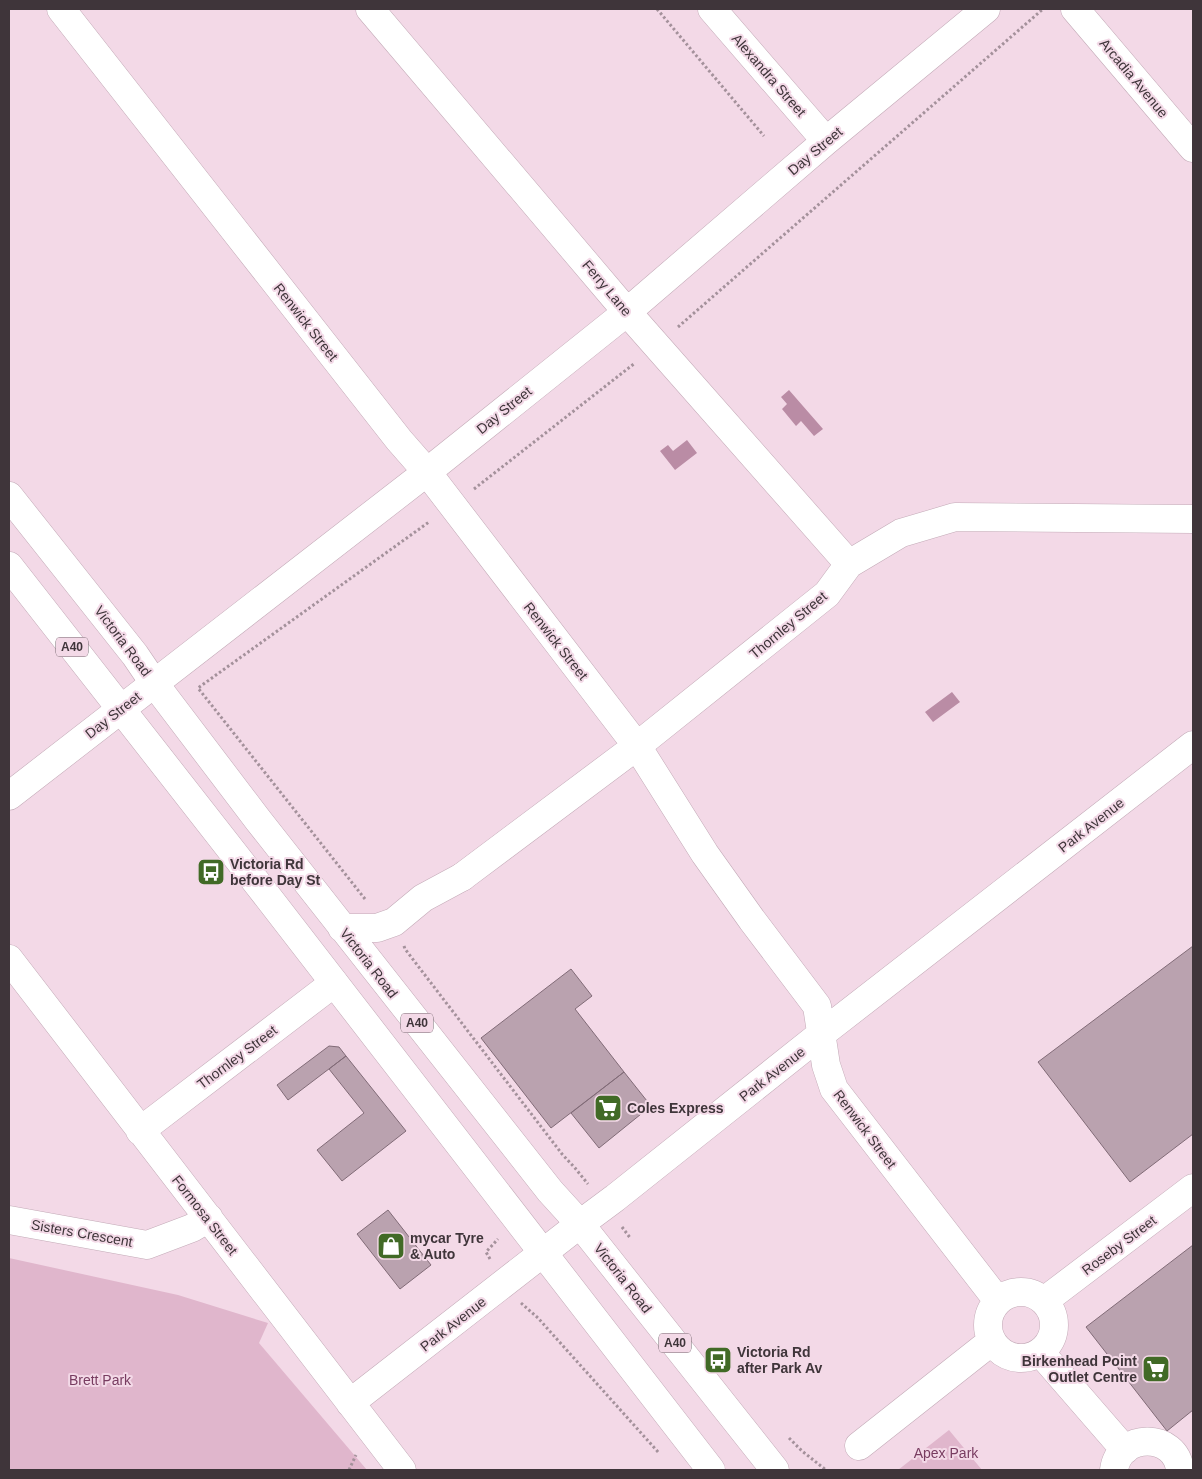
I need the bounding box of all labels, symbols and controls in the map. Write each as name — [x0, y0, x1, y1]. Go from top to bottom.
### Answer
street label: Alexandra Street — [729, 30, 809, 120]
street label: Arcadia Avenue — [1096, 35, 1172, 121]
street label: Day Street — [785, 124, 846, 178]
street label: Ferry Lane — [579, 257, 635, 319]
street label: Renwick Street — [271, 280, 341, 364]
street label: Day Street — [473, 383, 535, 437]
street label: Thornley Street — [746, 588, 830, 662]
street label: Renwick Street — [521, 599, 591, 683]
street label: Victoria Road — [91, 603, 155, 679]
road number: A40 — [56, 638, 88, 656]
street label: Day Street — [82, 688, 144, 742]
street label: Park Avenue — [1055, 794, 1127, 856]
place label: Victoria Rd before Day St — [230, 856, 321, 888]
bus stop icon: Victoria Rd before Day St — [196, 857, 226, 887]
street label: Victoria Road — [337, 925, 401, 1001]
road number: A40 — [401, 1014, 433, 1032]
street label: Thornley Street — [194, 1022, 280, 1092]
street label: Park Avenue — [736, 1043, 808, 1105]
street label: Renwick Street — [830, 1087, 900, 1171]
supermarket icon: Coles Express — [593, 1093, 623, 1123]
place label: Coles Express — [627, 1100, 724, 1116]
street label: Formosa Street — [169, 1172, 241, 1258]
street label: Roseby Street — [1079, 1212, 1159, 1278]
street label: Sisters Crescent — [30, 1216, 134, 1250]
place label: mycar Tyre & Auto — [410, 1230, 484, 1262]
shop icon: mycar Tyre & Auto — [376, 1231, 406, 1261]
street label: Victoria Road — [591, 1240, 655, 1316]
street label: Park Avenue — [417, 1293, 489, 1355]
road number: A40 — [659, 1334, 691, 1352]
place label: Victoria Rd after Park Av — [737, 1344, 823, 1376]
bus stop icon: Victoria Rd after Park Av — [703, 1345, 733, 1375]
place label: Birkenhead Point Outlet Centre — [1022, 1353, 1137, 1385]
supermarket icon: Birkenhead Point Outlet Centre — [1141, 1354, 1171, 1384]
park label: Brett Park — [69, 1372, 132, 1388]
park label: Apex Park — [914, 1445, 979, 1461]

